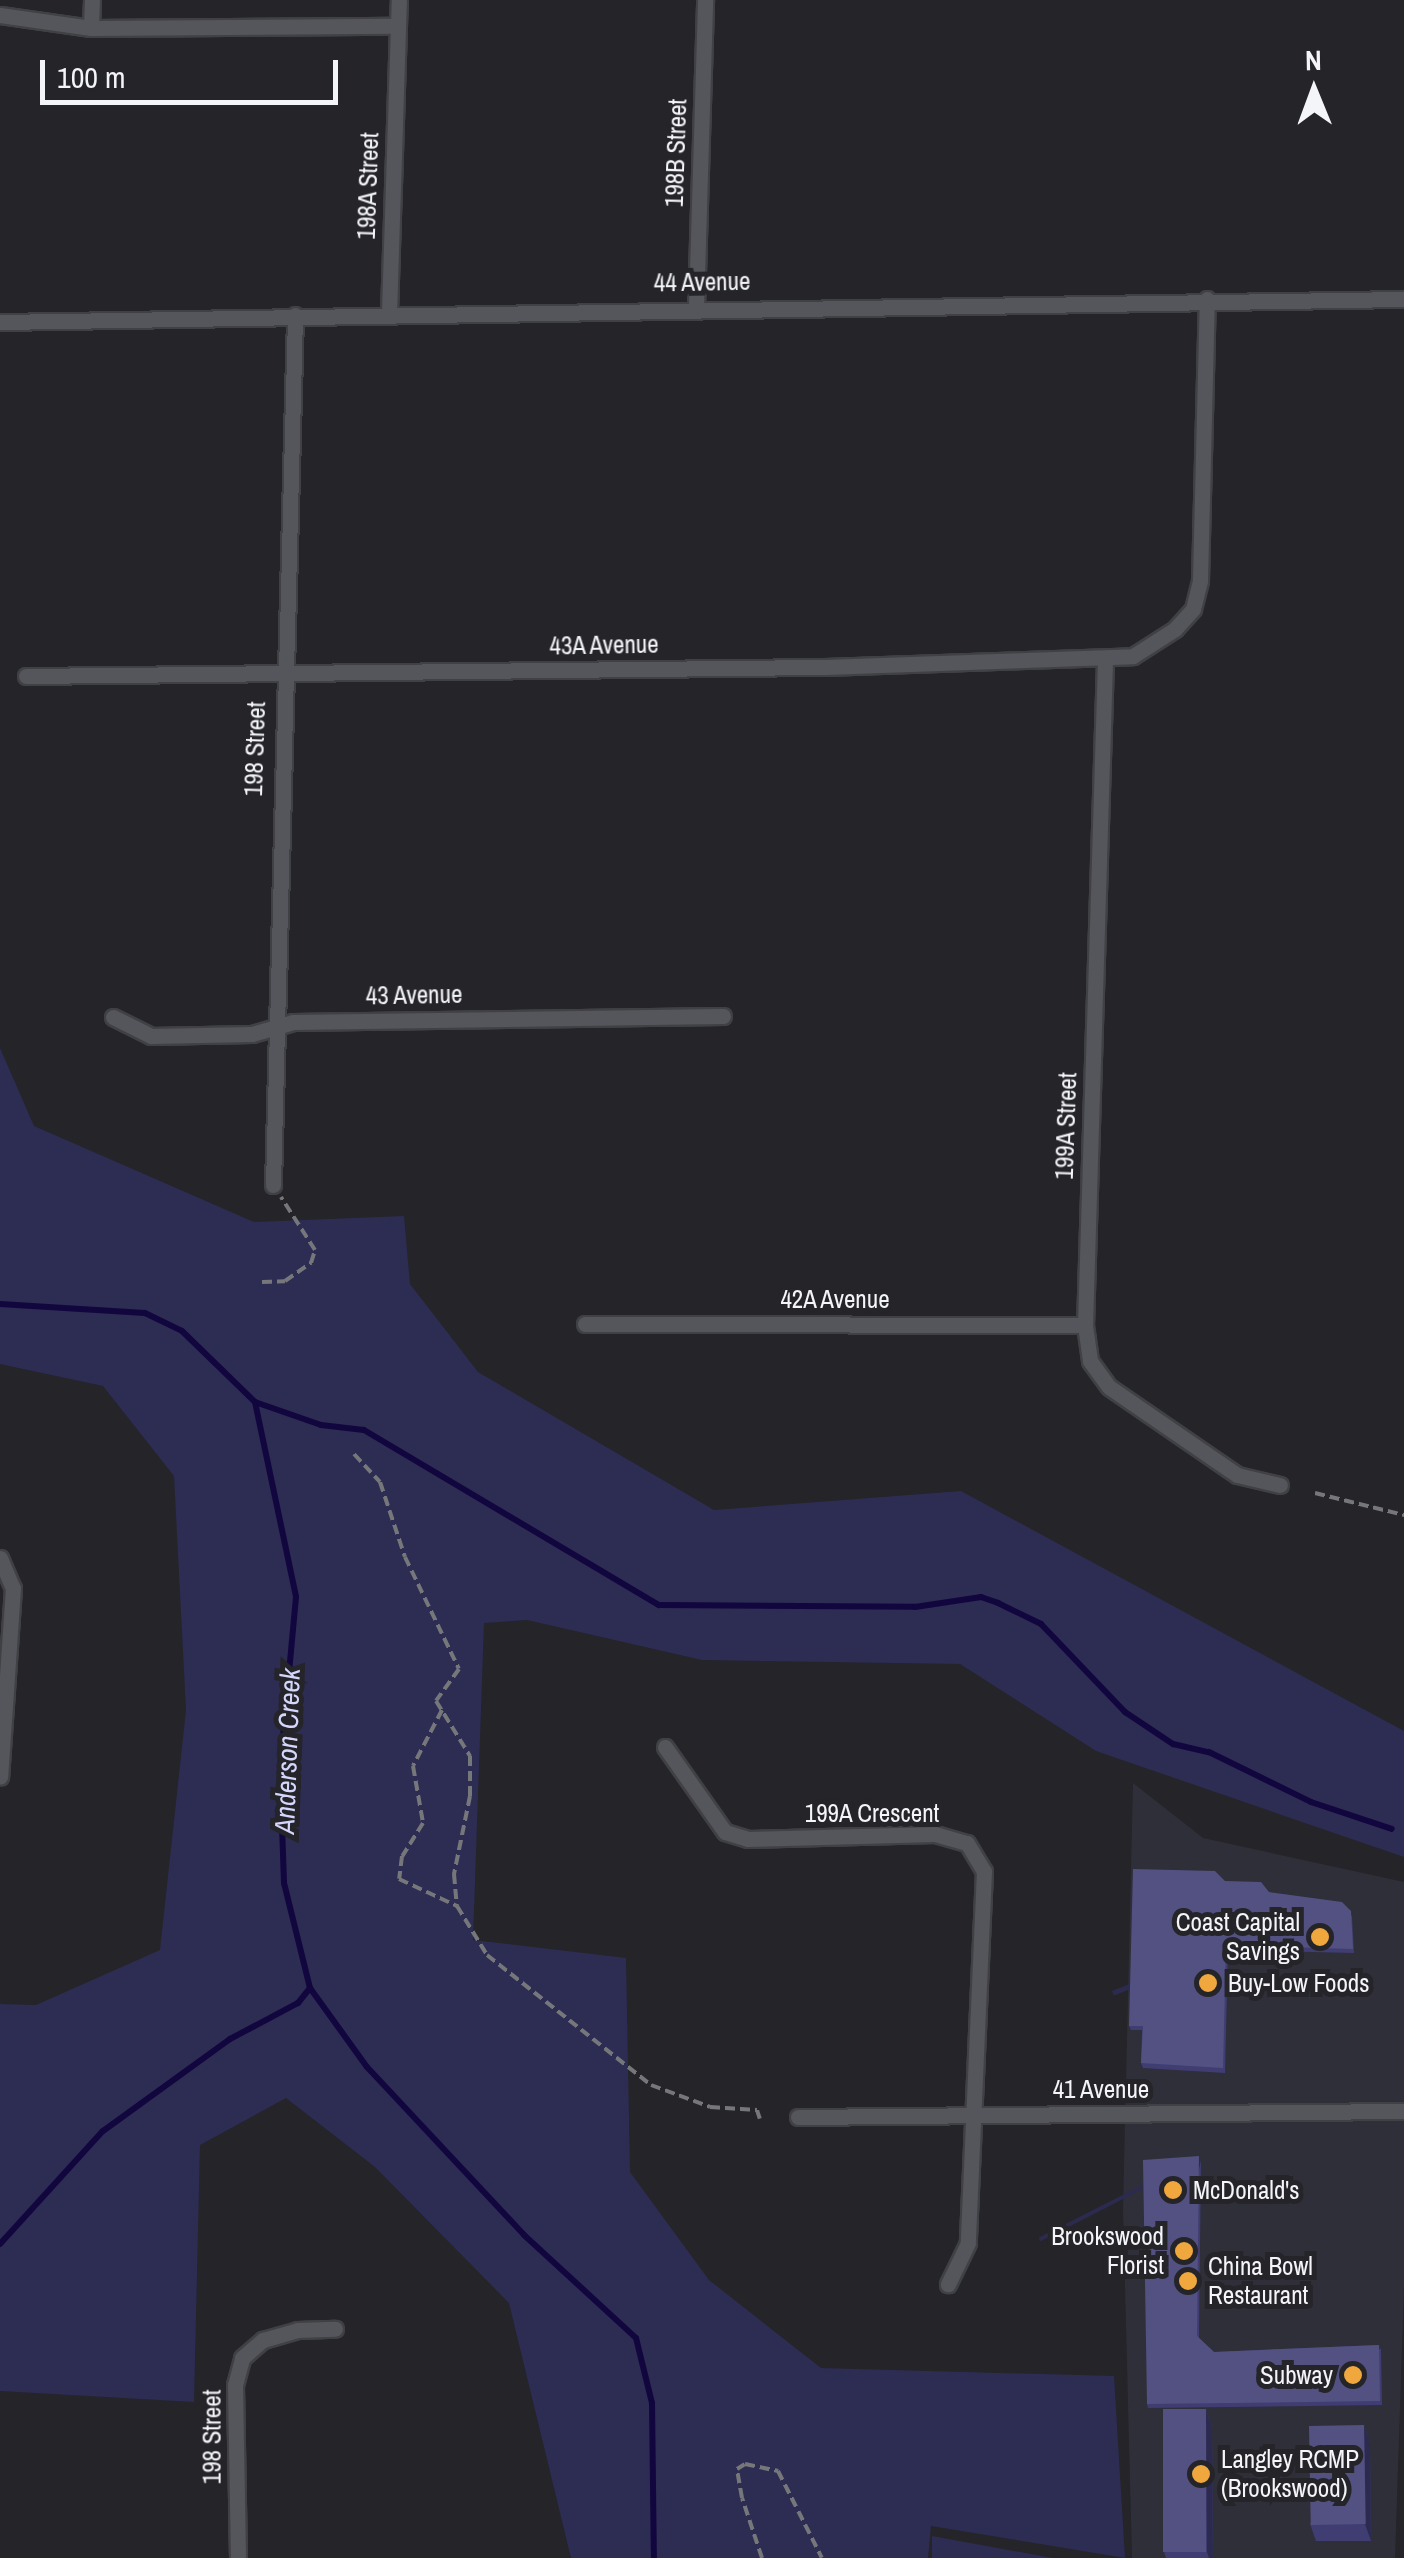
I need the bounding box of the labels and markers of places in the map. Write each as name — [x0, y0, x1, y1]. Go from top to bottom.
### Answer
place label: Coast Capital Savings — [1176, 1908, 1300, 1967]
marker: Coast Capital Savings — [1309, 1926, 1331, 1948]
place label: Buy-Low Foods — [1228, 1968, 1369, 1998]
marker: Buy-Low Foods — [1197, 1972, 1219, 1994]
place label: McDonald's — [1193, 2175, 1299, 2205]
marker: McDonald's — [1162, 2179, 1184, 2201]
place label: Brookswood Florist — [1051, 2222, 1164, 2281]
marker: Brookswood Florist — [1173, 2240, 1195, 2262]
place label: China Bowl Restaurant — [1208, 2252, 1313, 2311]
marker: China Bowl Restaurant — [1177, 2270, 1199, 2292]
place label: Subway — [1260, 2360, 1333, 2390]
marker: Subway — [1342, 2364, 1364, 2386]
place label: Langley RCMP (Brookswood) — [1221, 2445, 1359, 2504]
marker: Langley RCMP (Brookswood) — [1190, 2463, 1212, 2485]

